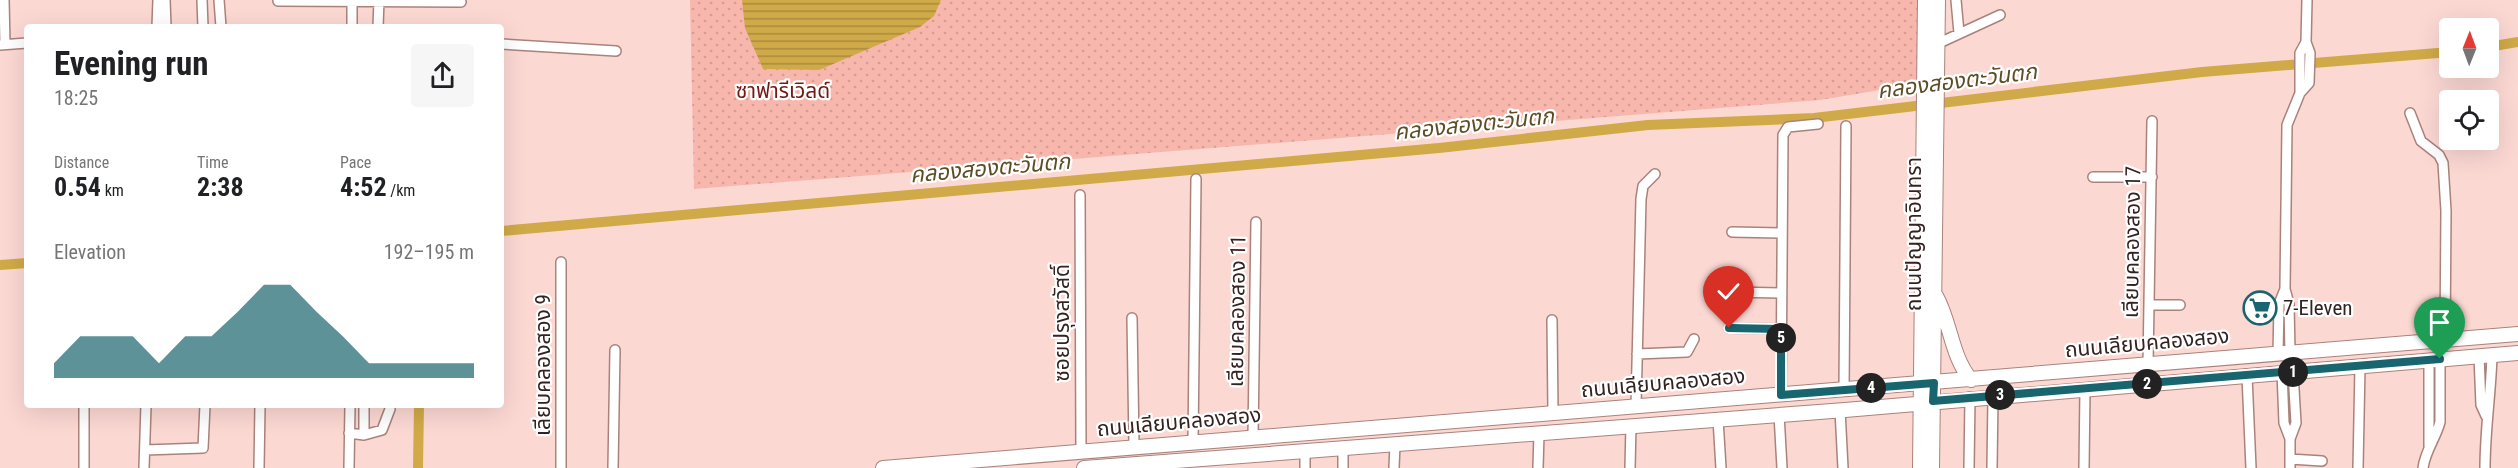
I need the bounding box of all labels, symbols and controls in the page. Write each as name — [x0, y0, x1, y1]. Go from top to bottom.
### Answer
north arrow — [2439, 18, 2499, 78]
map controls — [2439, 18, 2499, 150]
text: Evening run — [54, 44, 209, 83]
button: share — [411, 44, 474, 107]
water label: คลองสองตะวันตก — [1876, 59, 2039, 103]
park label: ซาฟารีเวิลด์ — [736, 79, 830, 103]
text: 18:25 — [54, 86, 98, 110]
button: locate — [2439, 90, 2499, 150]
water label: คลองสองตะวันตก — [1393, 103, 1556, 145]
water label: คลองสองตะวันตก — [909, 148, 1072, 187]
text: Distance — [54, 153, 109, 172]
text: Time — [197, 153, 229, 172]
text: Pace — [340, 153, 371, 172]
street label: ถนนปัญญาอินทรา — [1902, 157, 1926, 311]
street label: เลียบคลองสอง 17 — [2119, 166, 2145, 318]
text: 0.54 — [54, 172, 101, 202]
text: 2:38 — [197, 172, 244, 202]
text: 4:52 — [340, 172, 387, 202]
text: km — [101, 181, 124, 200]
text: /km — [387, 181, 415, 200]
street label: เลียบคลองสอง 11 — [1224, 235, 1250, 387]
text: Elevation — [54, 240, 126, 264]
text: 192–195 m — [384, 240, 474, 264]
street label: ซอยปรุงสวัสดิ์ — [1049, 264, 1075, 382]
pin — [1703, 266, 1754, 328]
icon: check — [1712, 275, 1745, 308]
supermarket icon: 7-Eleven — [2242, 290, 2278, 326]
street label: เลียบคลองสอง 9 — [531, 294, 555, 436]
place label: 7-Eleven — [2283, 296, 2352, 320]
pin — [2414, 297, 2465, 359]
icon: arrive — [2423, 306, 2456, 339]
pin: 5 — [1766, 323, 1796, 353]
street label: ถนนเลียบคลองสอง — [2064, 324, 2230, 362]
text: 5 — [1777, 328, 1785, 347]
pin: 1 — [2278, 357, 2308, 387]
text: 1 — [2289, 362, 2297, 381]
street label: ถนนเลียบคลองสอง — [1580, 364, 1746, 402]
pin: 2 — [2132, 369, 2162, 399]
pin: 4 — [1856, 373, 1886, 403]
text: 2 — [2143, 374, 2151, 393]
text: 4 — [1867, 378, 1875, 397]
pin: 3 — [1985, 380, 2015, 410]
text: 3 — [1996, 385, 2004, 404]
street label: ถนนเลียบคลองสอง — [1096, 403, 1262, 441]

